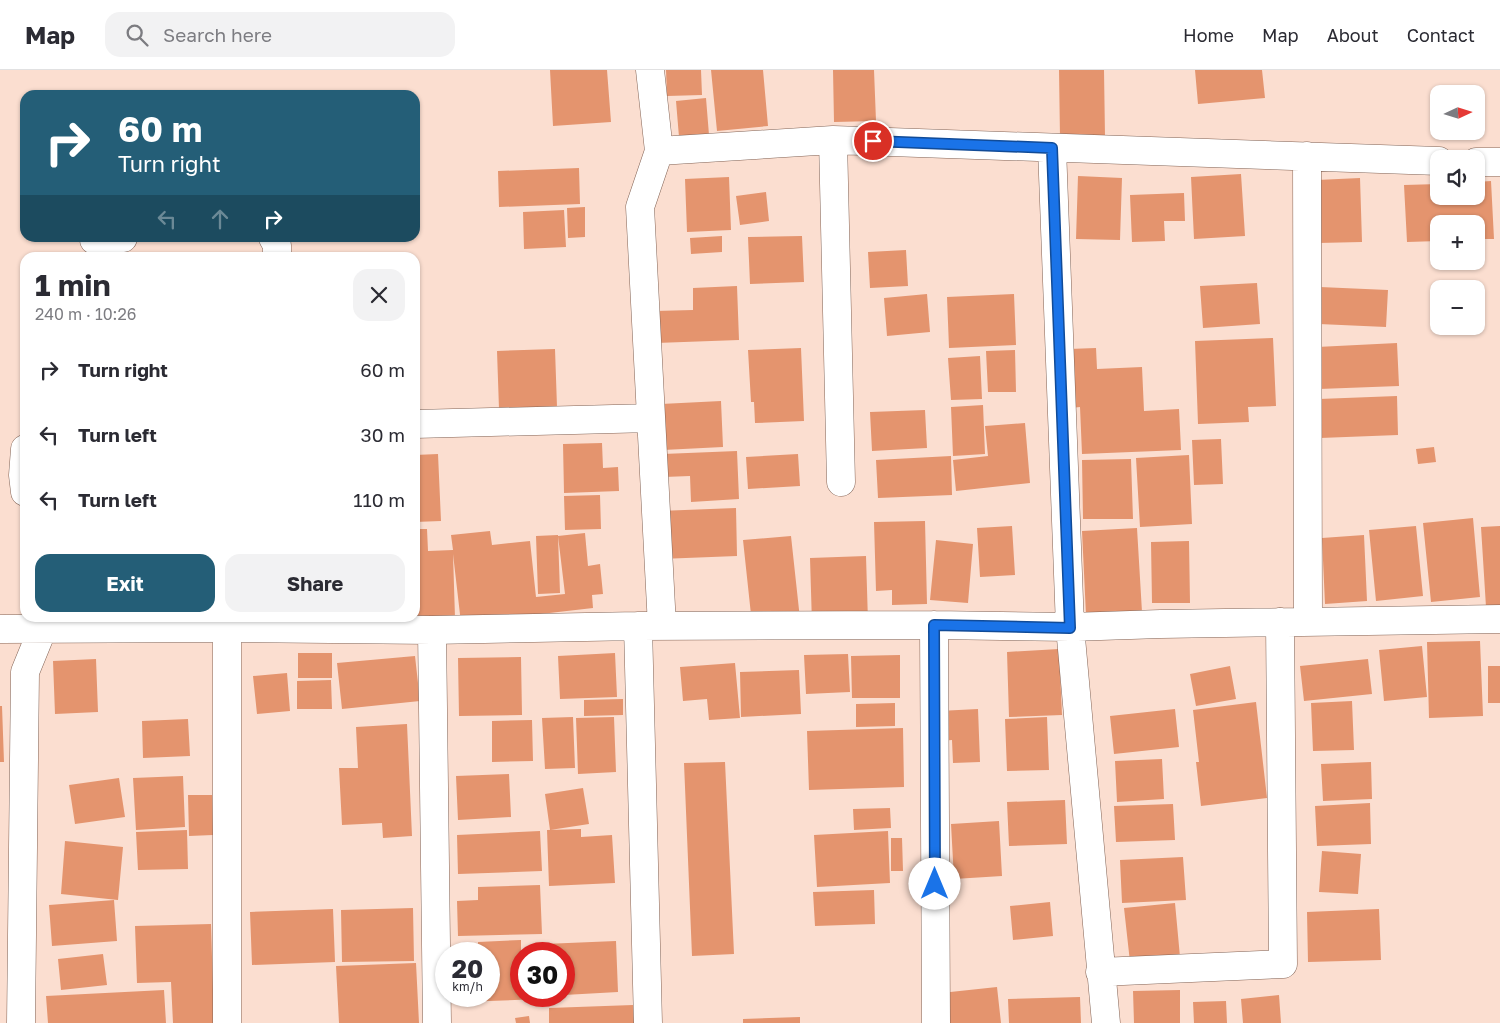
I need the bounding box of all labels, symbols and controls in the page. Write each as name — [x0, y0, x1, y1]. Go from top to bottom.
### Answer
search box — [105, 12, 455, 57]
text: Map — [25, 20, 75, 49]
icon: search — [123, 21, 151, 49]
text: Search here — [163, 23, 272, 46]
text: Home — [1183, 24, 1234, 46]
text: Map — [1262, 24, 1299, 46]
text: About — [1327, 24, 1379, 46]
text: Contact — [1407, 24, 1475, 46]
north arrow — [1430, 85, 1485, 140]
map controls — [1430, 85, 1485, 335]
text: 60 m — [118, 108, 202, 150]
icon: right — [35, 110, 100, 175]
pin — [852, 120, 894, 162]
icon: arrive — [859, 127, 887, 155]
text: Turn right — [118, 150, 221, 177]
button: sound — [1430, 150, 1485, 205]
icon: left — [153, 205, 181, 233]
icon: ahead — [206, 205, 234, 233]
icon: right — [259, 205, 287, 233]
button: + — [1430, 215, 1485, 270]
text: 1 min — [35, 267, 111, 303]
button: close — [353, 269, 405, 321]
button: − — [1430, 280, 1485, 335]
text: 240 m · 10:26 — [35, 304, 136, 324]
icon: right — [35, 356, 63, 384]
text: Turn right — [78, 358, 168, 381]
text: 60 m — [360, 358, 405, 381]
icon: left — [35, 421, 63, 449]
text: Turn left — [78, 423, 157, 446]
text: 30 m — [361, 423, 405, 446]
icon: left — [35, 486, 63, 514]
text: Turn left — [78, 488, 157, 511]
text: 110 m — [353, 488, 405, 511]
button: Exit — [35, 554, 215, 612]
button: Share — [225, 554, 405, 612]
position arrow — [908, 857, 960, 909]
speed limit sign: 30 — [510, 942, 575, 1007]
text: 20 — [452, 953, 483, 984]
text: km/h — [452, 979, 483, 994]

